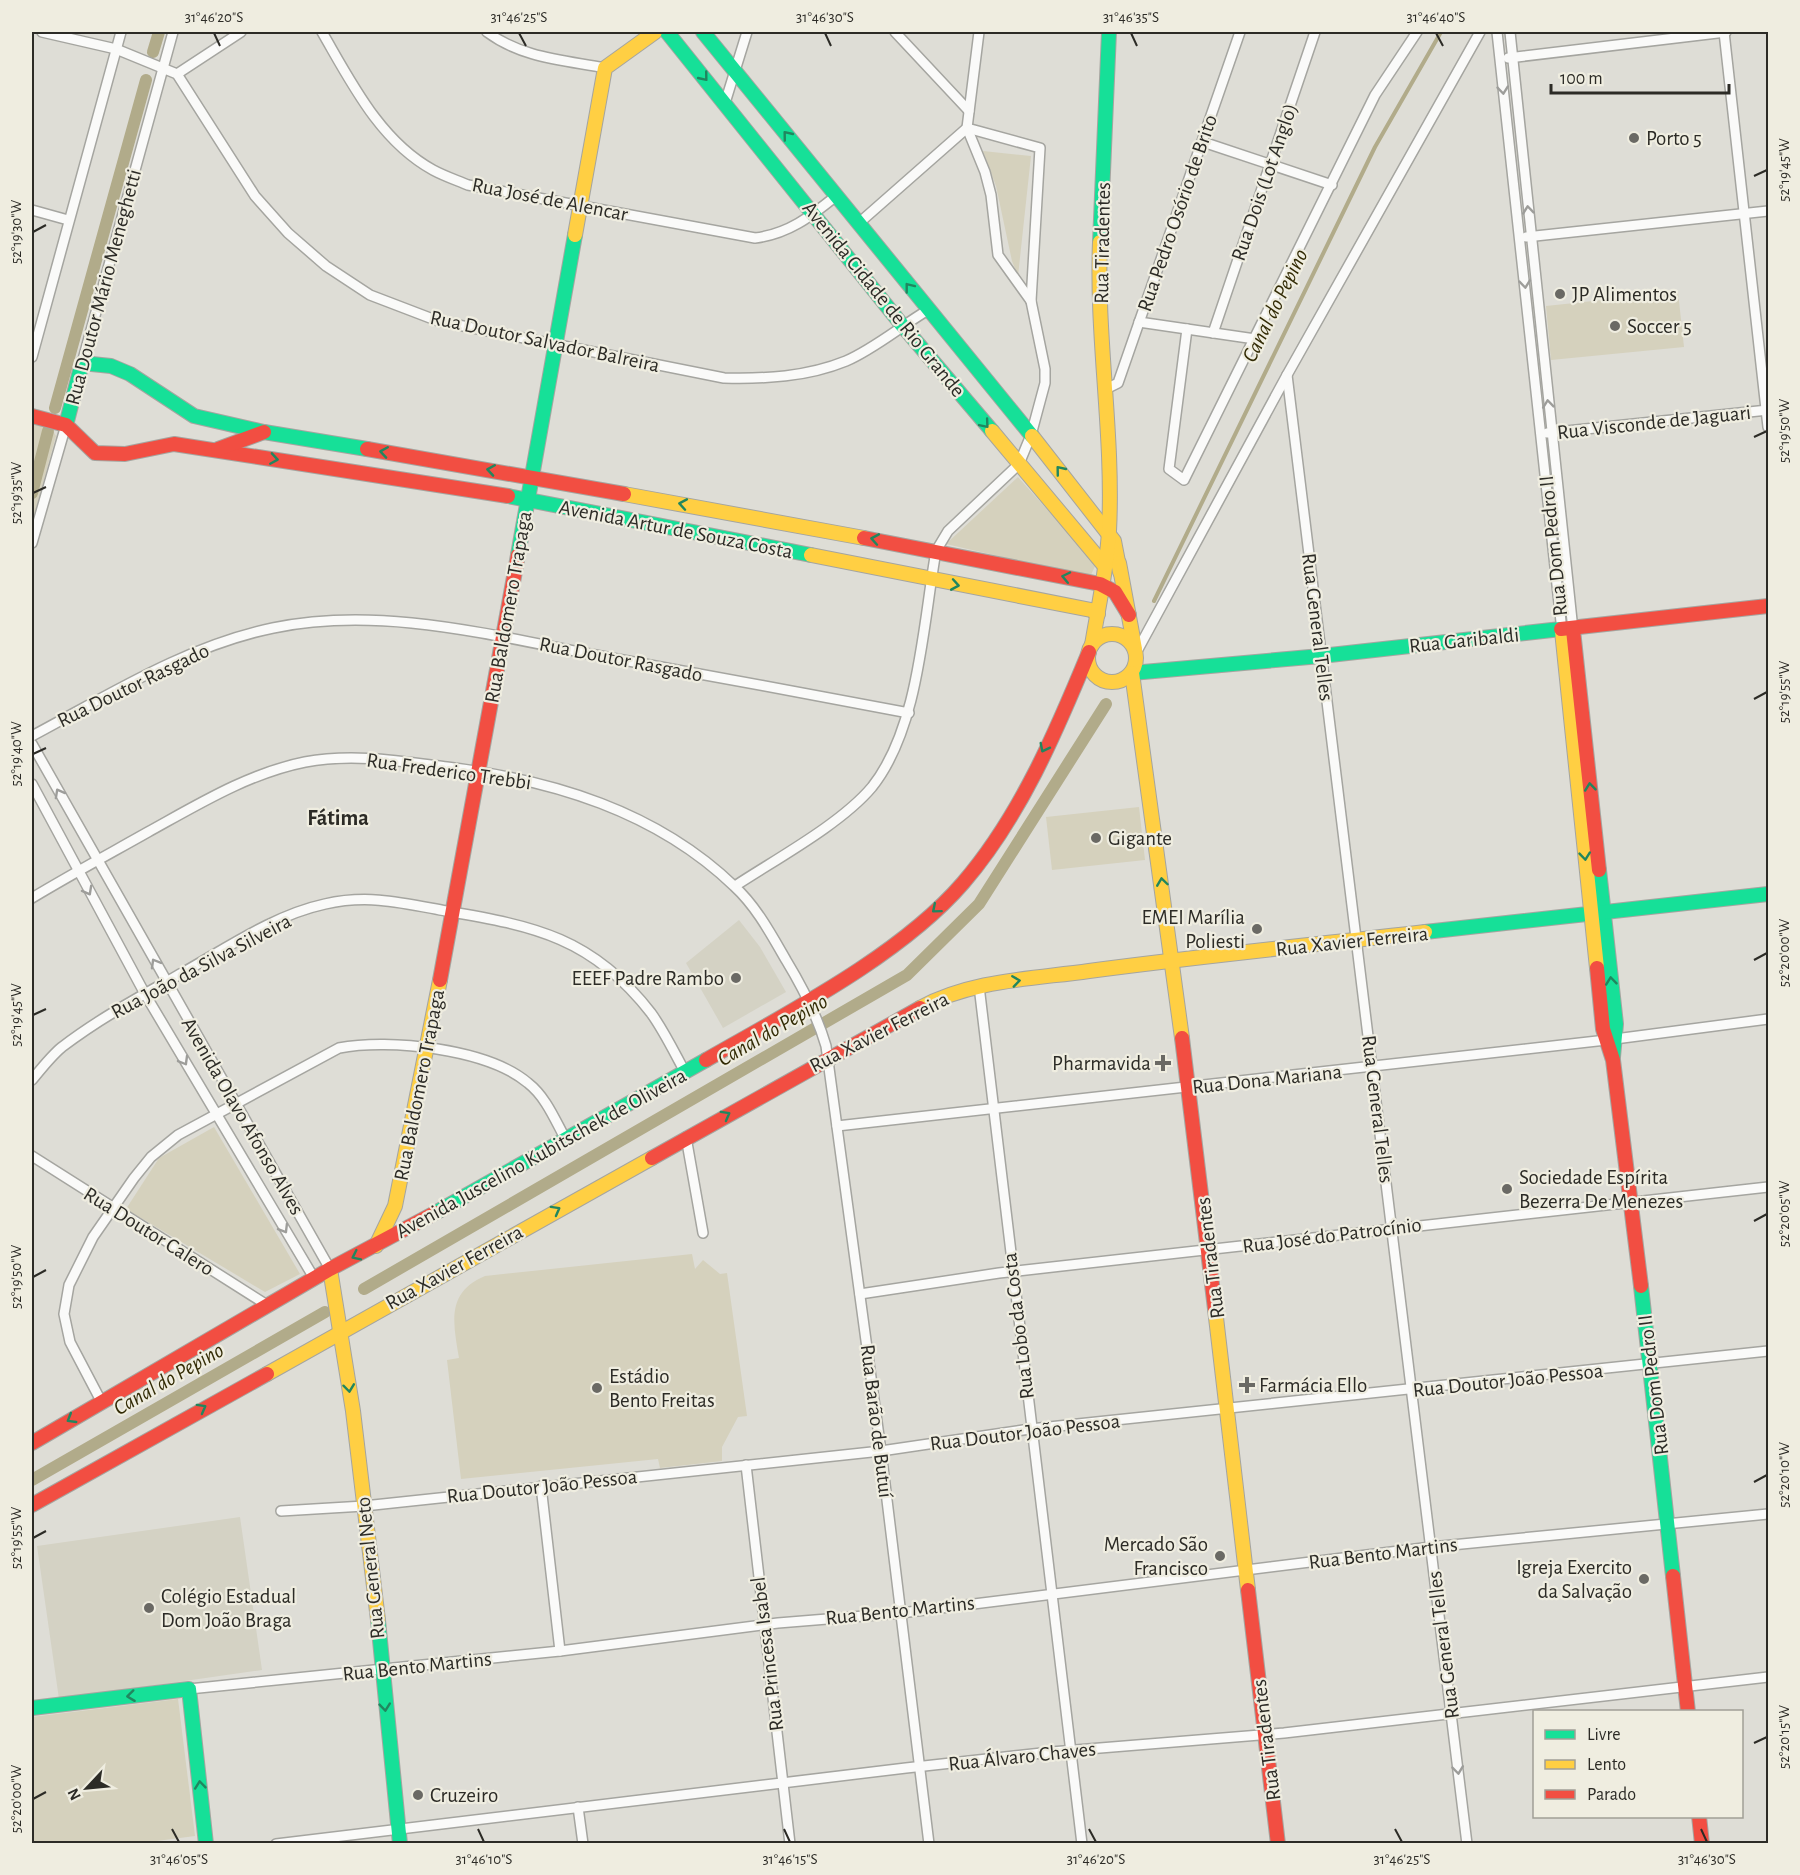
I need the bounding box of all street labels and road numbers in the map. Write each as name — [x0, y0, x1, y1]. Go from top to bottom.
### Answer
street label: Rua Dois (Lot Anglo) — [1228, 101, 1301, 264]
street label: Rua Pedro Osório de Brito — [1134, 112, 1221, 314]
street label: Rua Doutor Mário Meneghetti — [62, 167, 145, 407]
street label: Rua José de Alencar — [470, 174, 630, 225]
street label: Rua Tiradentes — [1091, 182, 1114, 304]
street label: Avenida Cidade de Rio Grande — [798, 198, 969, 401]
street label: Rua Doutor Salvador Balreira — [428, 307, 662, 376]
street label: Rua Visconde de Jaguari — [1556, 402, 1752, 443]
street label: Rua Dom Pedro II — [1536, 475, 1571, 617]
street label: Avenida Artur de Souza Costa — [557, 497, 795, 563]
street label: Rua Baldomero Trapaga — [481, 509, 536, 705]
street label: Rua General Telles — [1298, 552, 1337, 702]
street label: Rua Garibaldi — [1408, 624, 1520, 657]
street label: Rua Doutor Rasgado — [537, 633, 704, 686]
street label: Rua Doutor Rasgado — [54, 640, 212, 731]
street label: Rua Frederico Trebbi — [365, 750, 533, 793]
street label: Rua João da Silva Silveira — [108, 910, 295, 1023]
street label: Rua Xavier Ferreira — [1275, 923, 1430, 960]
street label: Rua Baldomero Trapaga — [391, 987, 448, 1183]
street label: Rua Xavier Ferreira — [806, 988, 953, 1077]
street label: Avenida Olavo Afonso Alves — [177, 1014, 308, 1219]
street label: Rua General Telles — [1358, 1034, 1397, 1184]
street label: Rua Dona Mariana — [1191, 1061, 1343, 1098]
street label: Avenida Juscelino Kubitschek de Oliveira — [392, 1064, 690, 1242]
street label: Rua Doutor Calero — [80, 1183, 217, 1280]
street label: Rua Tiradentes — [1193, 1196, 1228, 1320]
street label: Rua José do Patrocínio — [1241, 1214, 1423, 1257]
street label: Rua Xavier Ferreira — [382, 1221, 527, 1314]
street label: Rua Lobo da Costa — [999, 1251, 1038, 1400]
street label: Rua Dom Pedro II — [1634, 1313, 1673, 1456]
street label: Rua Barão de Butuí — [857, 1343, 896, 1500]
street label: Rua Doutor João Pessoa — [1412, 1360, 1605, 1401]
street label: Rua Doutor João Pessoa — [929, 1410, 1122, 1455]
street label: Rua Doutor João Pessoa — [446, 1466, 639, 1507]
street label: Rua General Neto — [353, 1496, 388, 1640]
street label: Rua Bento Martins — [1307, 1534, 1459, 1573]
street label: Rua General Telles — [1424, 1570, 1463, 1720]
street label: Rua Princesa Isabel — [748, 1575, 787, 1732]
street label: Rua Bento Martins — [824, 1592, 976, 1629]
street label: Rua Bento Martins — [341, 1648, 493, 1685]
street label: Rua Tiradentes — [1249, 1678, 1284, 1802]
street label: Rua Álvaro Chaves — [947, 1736, 1097, 1775]

